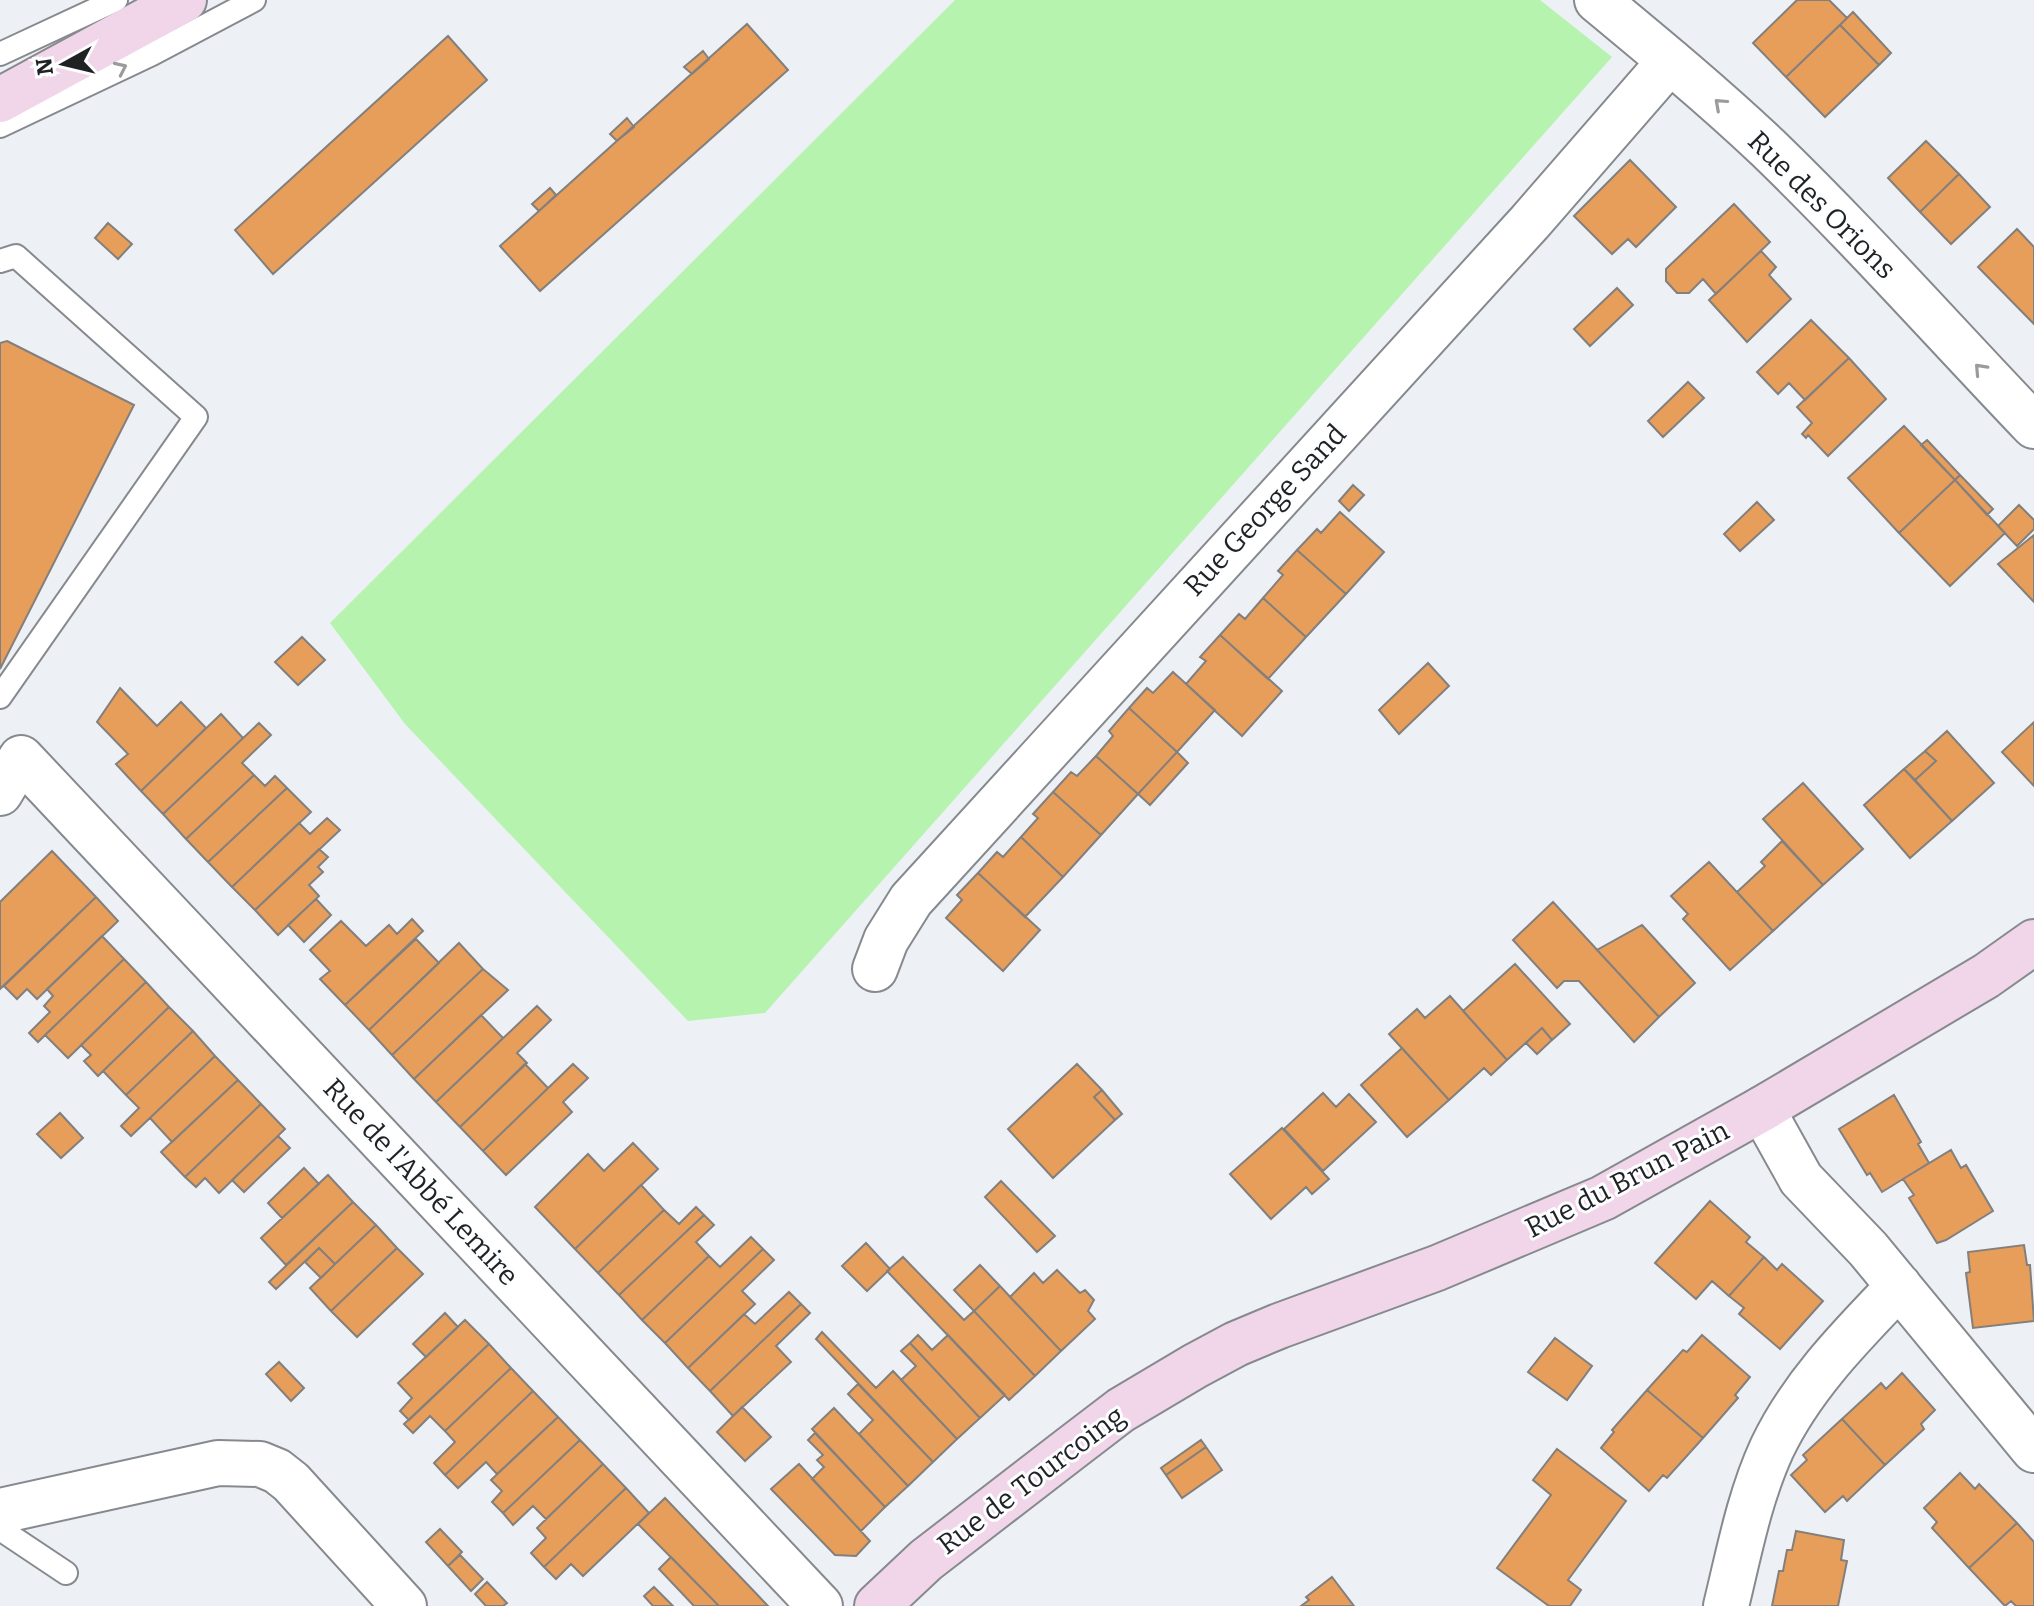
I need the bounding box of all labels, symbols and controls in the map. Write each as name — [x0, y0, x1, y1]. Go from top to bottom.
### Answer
north arrow — [24, 24, 104, 104]
text: N — [30, 56, 59, 77]
one-way arrow — [113, 62, 127, 78]
one-way arrow — [1714, 100, 1729, 114]
street label: Rue des Orions — [1741, 124, 1903, 286]
one-way arrow — [1976, 364, 1990, 379]
street label: Rue George Sand — [1177, 418, 1353, 602]
street label: Rue de l'Abbé Lemire — [317, 1072, 525, 1292]
street label: Rue du Brun Pain — [1520, 1113, 1734, 1244]
street label: Rue de Tourcoing — [931, 1399, 1131, 1561]

